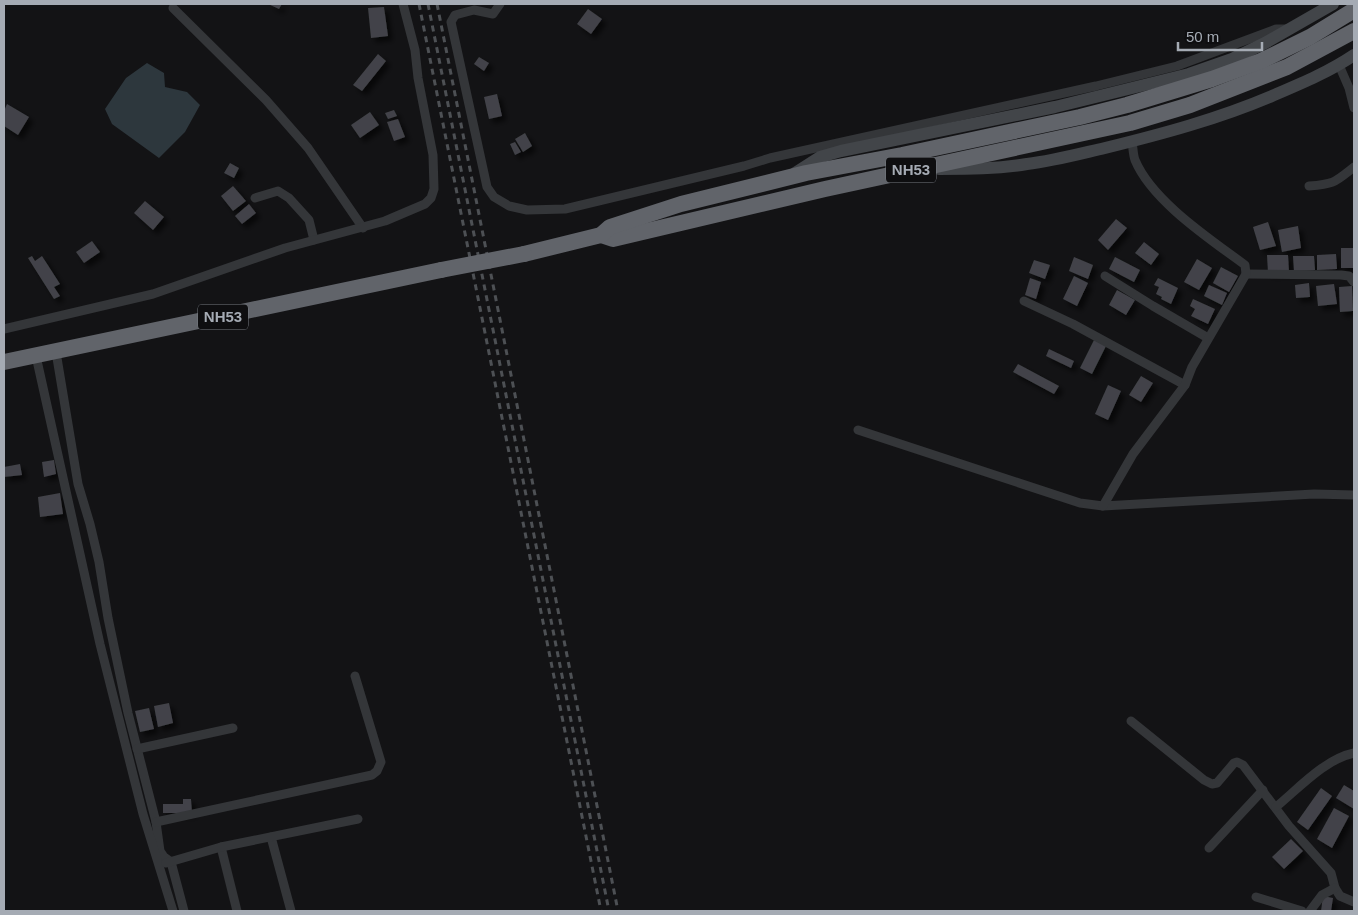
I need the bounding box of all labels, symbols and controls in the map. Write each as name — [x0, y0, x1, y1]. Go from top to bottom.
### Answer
scale bar — [1178, 20, 1262, 52]
text: 50 m — [1186, 28, 1219, 45]
road number: NH53 — [886, 158, 936, 182]
road number: NH53 — [198, 304, 248, 330]

